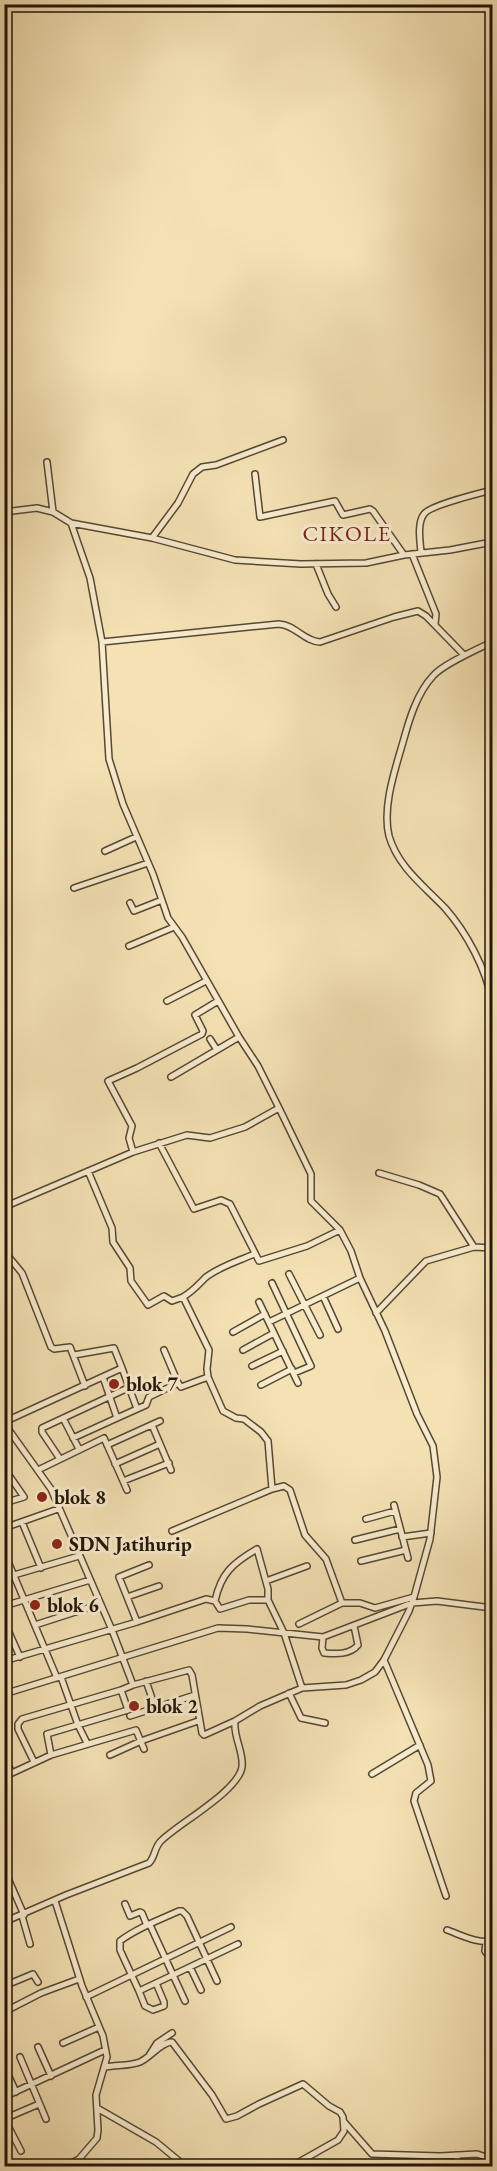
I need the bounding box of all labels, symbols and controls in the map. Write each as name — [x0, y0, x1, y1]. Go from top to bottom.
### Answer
district label: CIKOLE — [302, 519, 392, 548]
place label: blok 7 — [126, 1371, 178, 1397]
marker: blok 7 — [107, 1377, 121, 1391]
place label: blok 8 — [54, 1484, 106, 1510]
marker: blok 8 — [35, 1490, 49, 1504]
place label: SDN Jatihurip — [69, 1531, 192, 1557]
marker: SDN Jatihurip — [50, 1537, 64, 1551]
place label: blok 6 — [47, 1592, 99, 1618]
marker: blok 6 — [28, 1598, 42, 1612]
place label: blok 2 — [146, 1693, 198, 1719]
marker: blok 2 — [127, 1699, 141, 1713]

